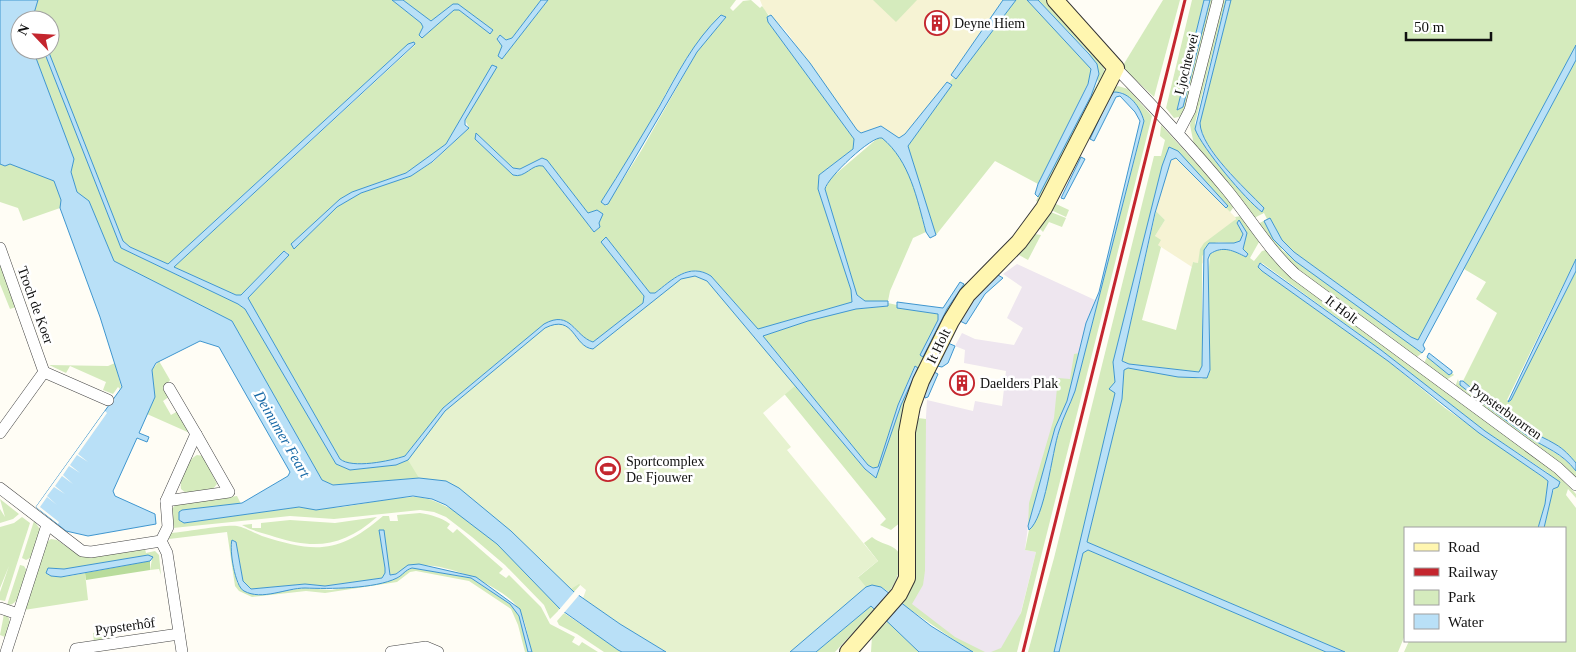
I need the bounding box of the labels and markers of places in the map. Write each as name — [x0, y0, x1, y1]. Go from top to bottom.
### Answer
building icon: Deyne Hiem — [924, 10, 950, 36]
place label: Deyne Hiem — [954, 16, 1025, 31]
building icon: Daelders Plak — [949, 370, 975, 396]
place label: Daelders Plak — [980, 376, 1058, 391]
place label: Sportcomplex De Fjouwer — [626, 454, 705, 485]
sports icon: Sportcomplex De Fjouwer — [595, 456, 621, 482]

